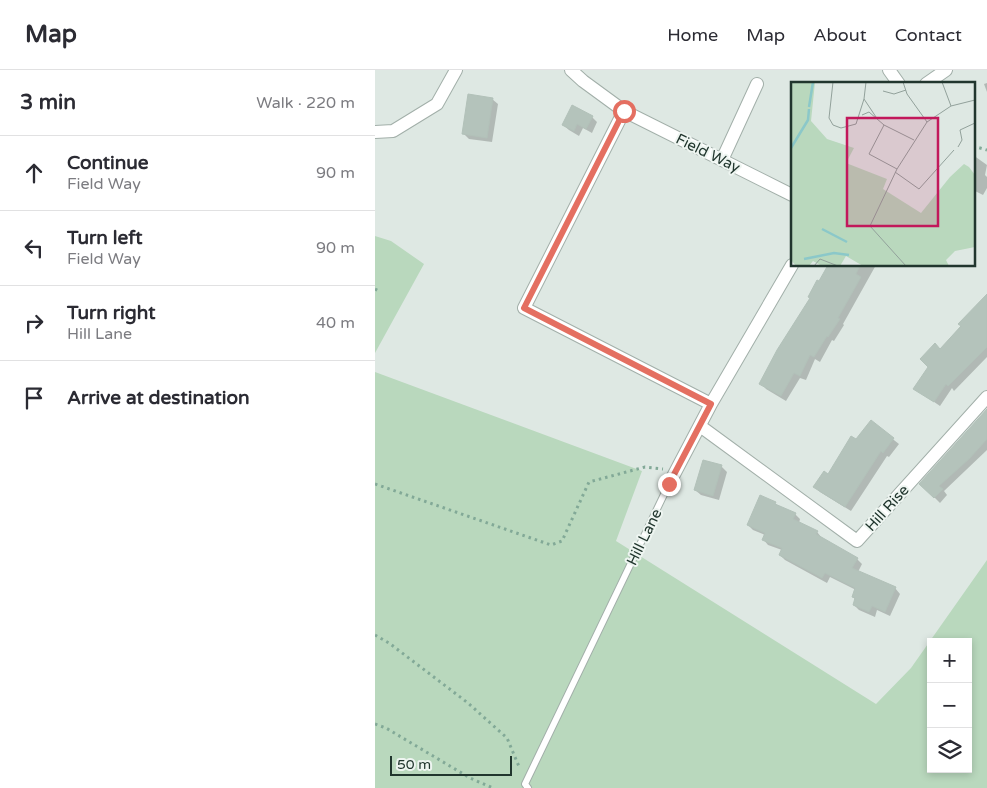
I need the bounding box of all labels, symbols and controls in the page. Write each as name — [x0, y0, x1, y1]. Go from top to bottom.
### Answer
text: Map — [25, 20, 77, 49]
text: Home — [667, 24, 718, 46]
text: Map — [746, 24, 785, 46]
text: About — [813, 24, 867, 46]
text: Contact — [895, 24, 962, 46]
inset map — [791, 82, 975, 266]
text: 3 min — [20, 90, 76, 115]
text: Walk · 220 m — [256, 93, 355, 113]
route start — [613, 100, 636, 123]
street label: Field Way — [673, 130, 743, 176]
text: Continue — [67, 152, 149, 174]
icon: ahead — [20, 159, 48, 187]
text: 90 m — [316, 163, 355, 183]
text: Field Way — [67, 174, 141, 194]
text: Turn left — [67, 227, 143, 249]
icon: left — [20, 234, 48, 262]
text: 90 m — [316, 238, 355, 258]
text: Field Way — [67, 249, 141, 269]
text: Turn right — [67, 302, 155, 324]
icon: right — [20, 309, 48, 337]
text: 40 m — [316, 313, 355, 333]
text: Hill Lane — [67, 324, 132, 344]
icon: arrive — [20, 384, 48, 412]
text: Arrive at destination — [67, 387, 250, 409]
route end — [658, 473, 681, 496]
street label: Hill Rise — [861, 481, 913, 535]
street label: Hill Lane — [623, 506, 665, 568]
map controls — [927, 638, 972, 773]
button: + — [927, 638, 972, 683]
button: − — [927, 683, 972, 728]
button: layers — [927, 728, 972, 773]
scale bar — [390, 753, 513, 776]
text: 50 m — [397, 756, 431, 773]

